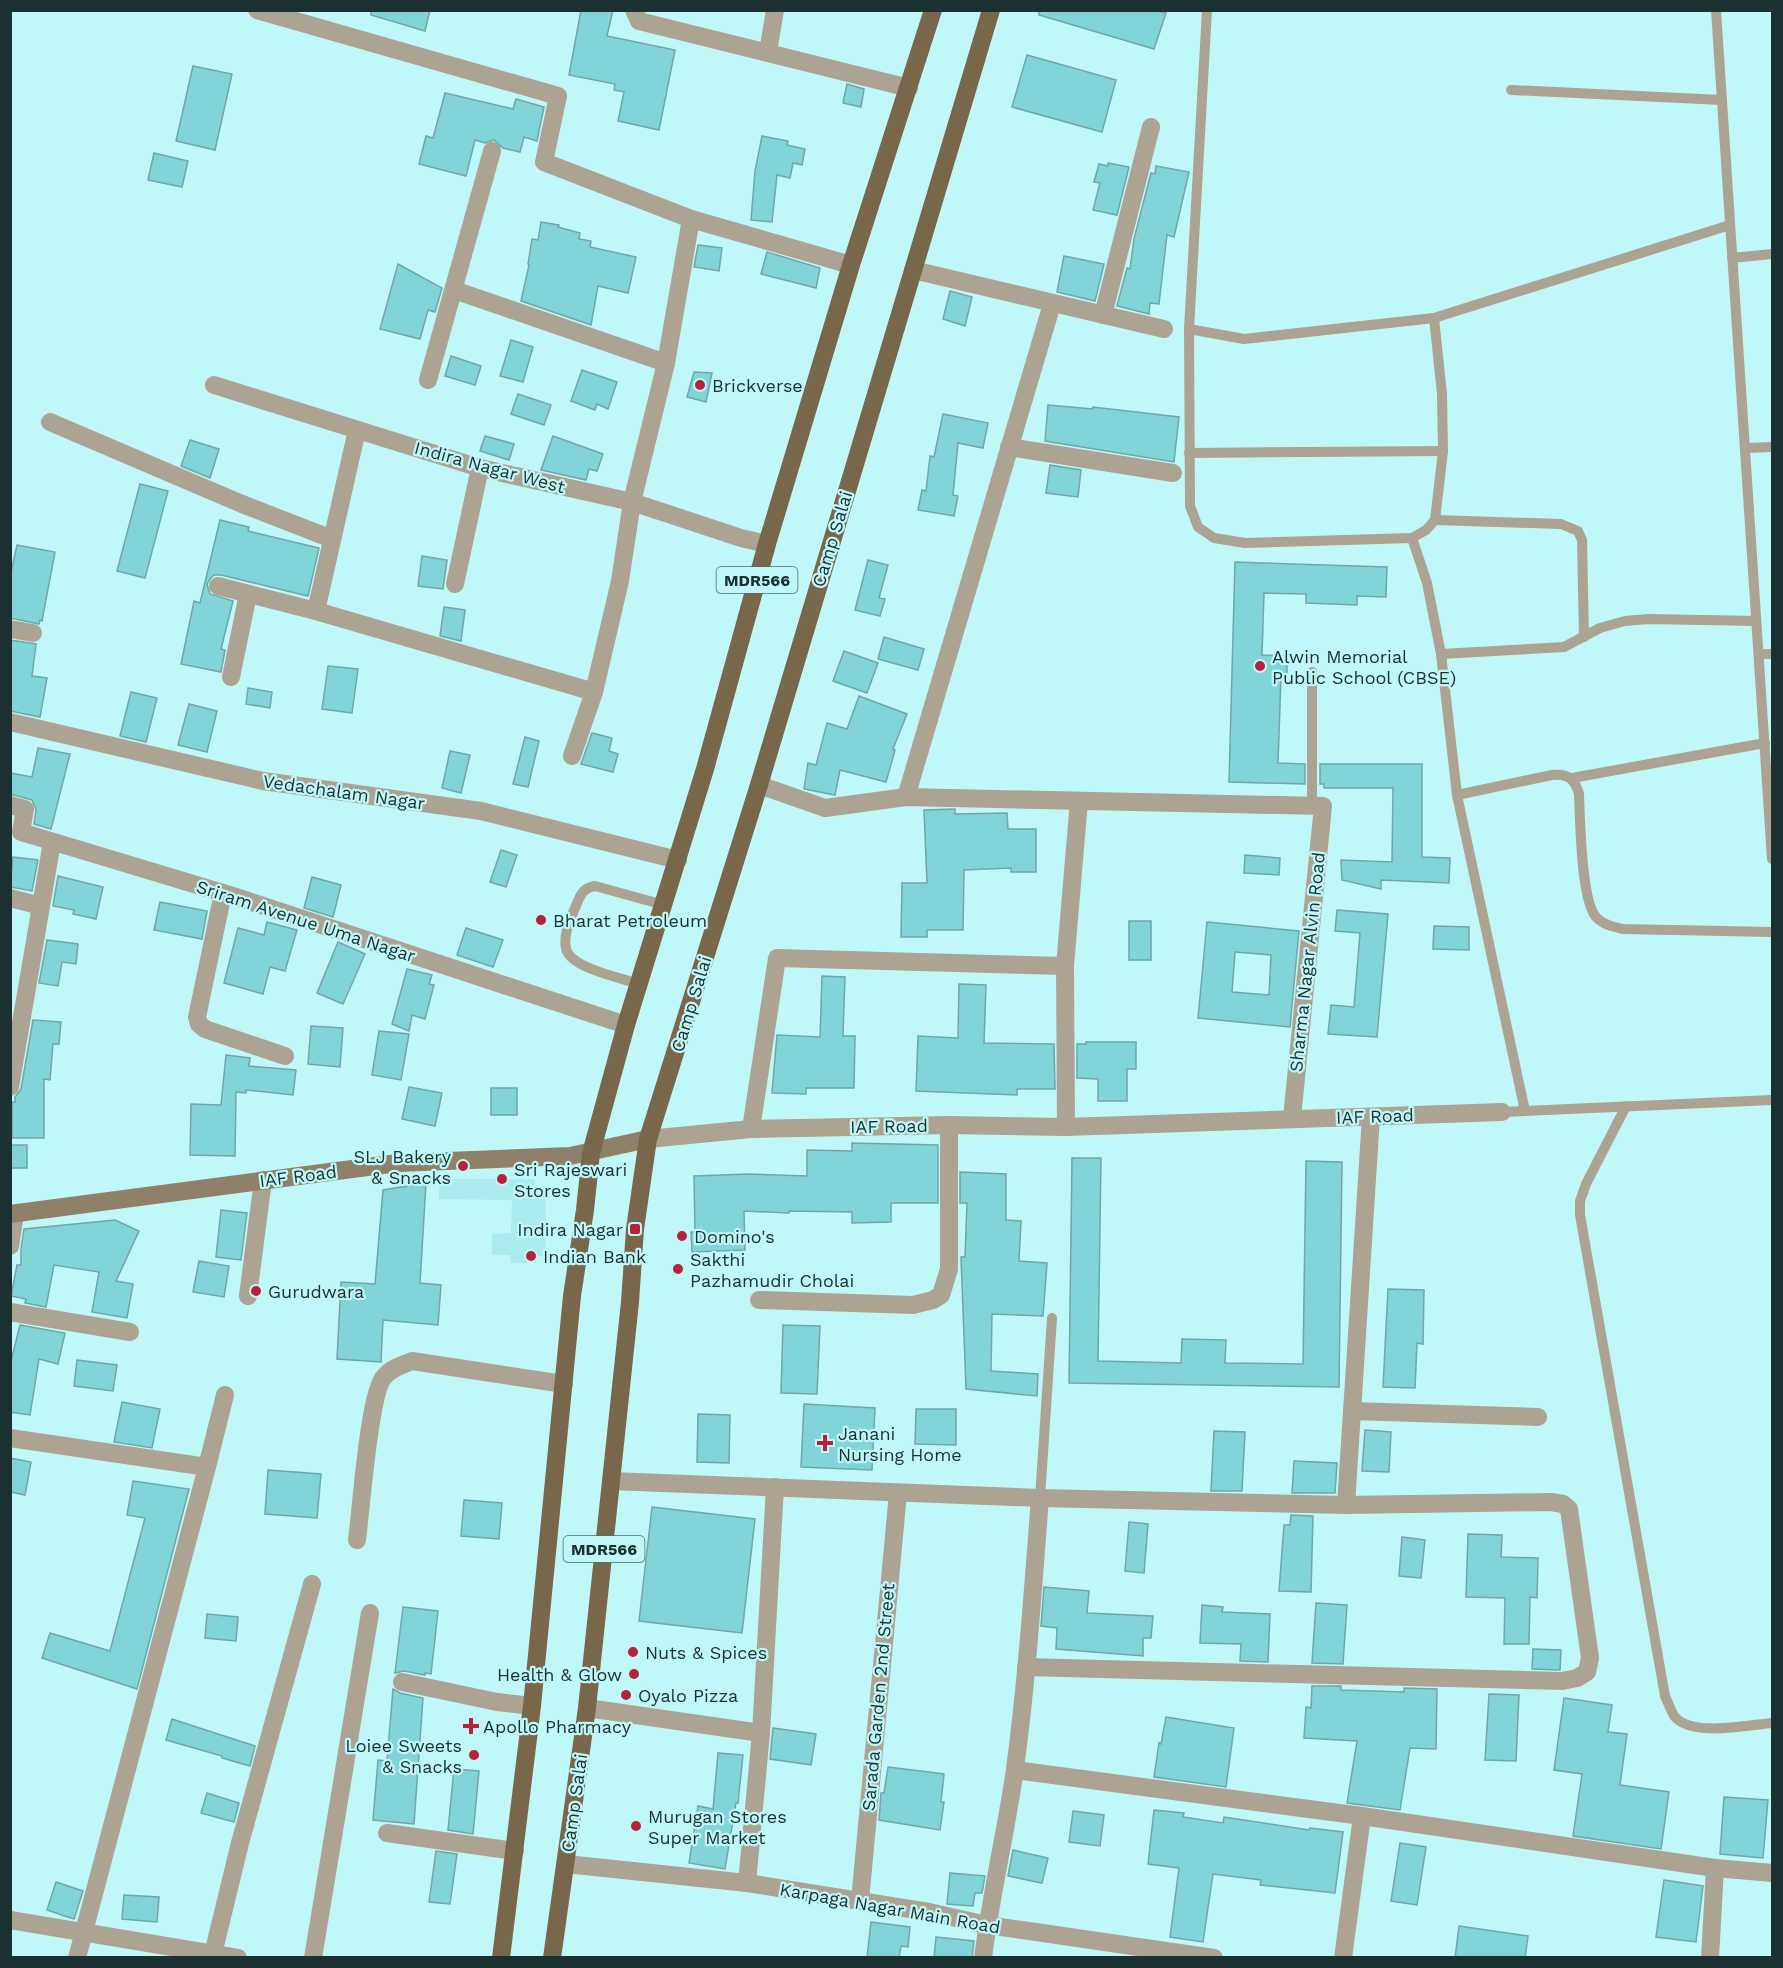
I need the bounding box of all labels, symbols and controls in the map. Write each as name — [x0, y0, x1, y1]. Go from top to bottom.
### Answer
place label: Brickverse — [712, 375, 803, 396]
marker: Brickverse — [693, 378, 707, 392]
street label: Indira Nagar West — [412, 437, 568, 497]
street label: Camp Salai — [807, 489, 857, 589]
road number: MDR566 — [716, 567, 798, 593]
place label: Alwin Memorial Public School (CBSE) — [1272, 646, 1456, 688]
marker: Alwin Memorial Public School (CBSE) — [1253, 659, 1267, 673]
street label: Vedachalam Nagar — [262, 770, 426, 814]
street label: Sharma Nagar Alvin Road — [1285, 851, 1329, 1073]
street label: Sriram Avenue Uma Nagar — [194, 876, 418, 966]
place label: Bharat Petroleum — [553, 910, 707, 931]
marker: Bharat Petroleum — [534, 913, 548, 927]
street label: Camp Salai — [666, 954, 716, 1054]
street label: IAF Road — [1336, 1104, 1414, 1128]
street label: IAF Road — [850, 1115, 928, 1137]
place label: SLJ Bakery & Snacks — [354, 1146, 452, 1188]
marker: SLJ Bakery & Snacks — [456, 1159, 470, 1173]
place label: Sri Rajeswari Stores — [514, 1159, 627, 1201]
street label: IAF Road — [258, 1161, 338, 1191]
marker: Sri Rajeswari Stores — [495, 1172, 509, 1186]
place label: Indira Nagar — [517, 1219, 623, 1240]
marker: Indira Nagar — [628, 1222, 642, 1236]
place label: Domino's — [694, 1226, 775, 1247]
marker: Domino's — [675, 1229, 689, 1243]
place label: Indian Bank — [543, 1246, 646, 1267]
marker: Indian Bank — [524, 1249, 538, 1263]
place label: Sakthi Pazhamudir Cholai — [690, 1249, 854, 1291]
marker: Sakthi Pazhamudir Cholai — [671, 1262, 685, 1276]
place label: Gurudwara — [268, 1281, 364, 1302]
marker: Gurudwara — [249, 1284, 263, 1298]
place label: Janani Nursing Home — [838, 1423, 962, 1465]
marker: Janani Nursing Home — [816, 1434, 834, 1452]
road number: MDR566 — [564, 1536, 644, 1562]
street label: Sarada Garden 2nd Street — [858, 1582, 898, 1812]
place label: Nuts & Spices — [645, 1642, 767, 1663]
marker: Nuts & Spices — [626, 1645, 640, 1659]
place label: Health & Glow — [497, 1664, 622, 1685]
marker: Health & Glow — [627, 1667, 641, 1681]
place label: Oyalo Pizza — [638, 1685, 738, 1706]
marker: Oyalo Pizza — [619, 1688, 633, 1702]
place label: Apollo Pharmacy — [483, 1716, 632, 1737]
marker: Apollo Pharmacy — [464, 1719, 478, 1733]
place label: Loiee Sweets & Snacks — [345, 1735, 462, 1777]
marker: Loiee Sweets & Snacks — [467, 1748, 481, 1762]
street label: Camp Salai — [557, 1752, 591, 1854]
place label: Murugan Stores Super Market — [648, 1806, 787, 1848]
marker: Murugan Stores Super Market — [629, 1819, 643, 1833]
street label: Karpaga Nagar Main Road — [778, 1878, 1002, 1938]

